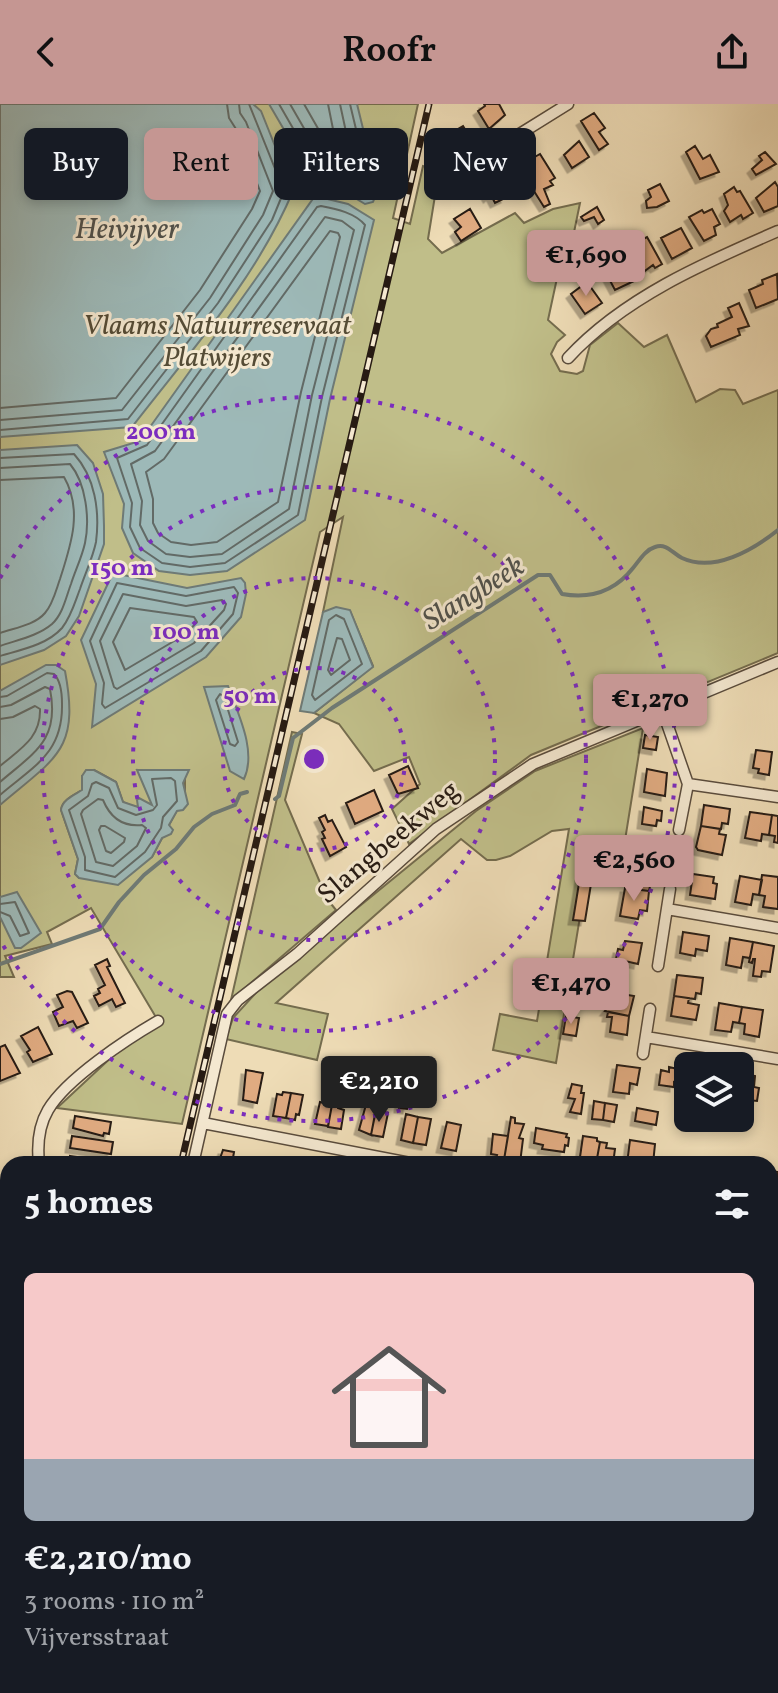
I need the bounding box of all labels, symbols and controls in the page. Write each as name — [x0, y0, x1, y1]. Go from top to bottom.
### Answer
text: Roofr — [342, 27, 436, 77]
icon: back — [24, 30, 68, 74]
icon: share — [710, 30, 754, 74]
chip: Buy — [24, 128, 128, 200]
chip: Rent — [144, 128, 258, 200]
chip: Filters — [274, 128, 408, 200]
chip: New — [424, 128, 536, 200]
water label: Heivijver — [75, 209, 180, 251]
pin: €1,690 — [521, 230, 651, 298]
text: €1,690 — [545, 238, 627, 274]
park label: Vlaams Natuurreservaat Platwijers — [83, 307, 352, 378]
text: 200 m — [126, 416, 196, 450]
water label: Slangbeek — [415, 546, 533, 642]
text: 150 m — [90, 552, 154, 586]
text: 100 m — [152, 616, 220, 650]
pin: €1,270 — [585, 674, 715, 742]
text: 50 m — [223, 680, 277, 714]
text: €1,270 — [611, 682, 689, 718]
centre of rings — [300, 745, 328, 773]
street label: Slangbeekweg — [309, 772, 469, 914]
pin: €2,560 — [569, 835, 699, 903]
text: €2,560 — [593, 843, 675, 879]
pin: €1,470 — [506, 958, 636, 1026]
text: €1,470 — [531, 966, 611, 1002]
map controls — [674, 1052, 754, 1132]
button: layers — [674, 1052, 754, 1132]
pin: €2,210 — [314, 1056, 444, 1124]
text: €2,210 — [339, 1064, 419, 1100]
text: 5 homes — [24, 1181, 154, 1228]
icon: filters — [710, 1182, 754, 1226]
icon: home — [317, 1325, 461, 1469]
text: €2,210/mo — [24, 1537, 192, 1584]
text: 3 rooms · 110 m² — [24, 1584, 204, 1620]
text: Vijversstraat — [24, 1620, 169, 1656]

